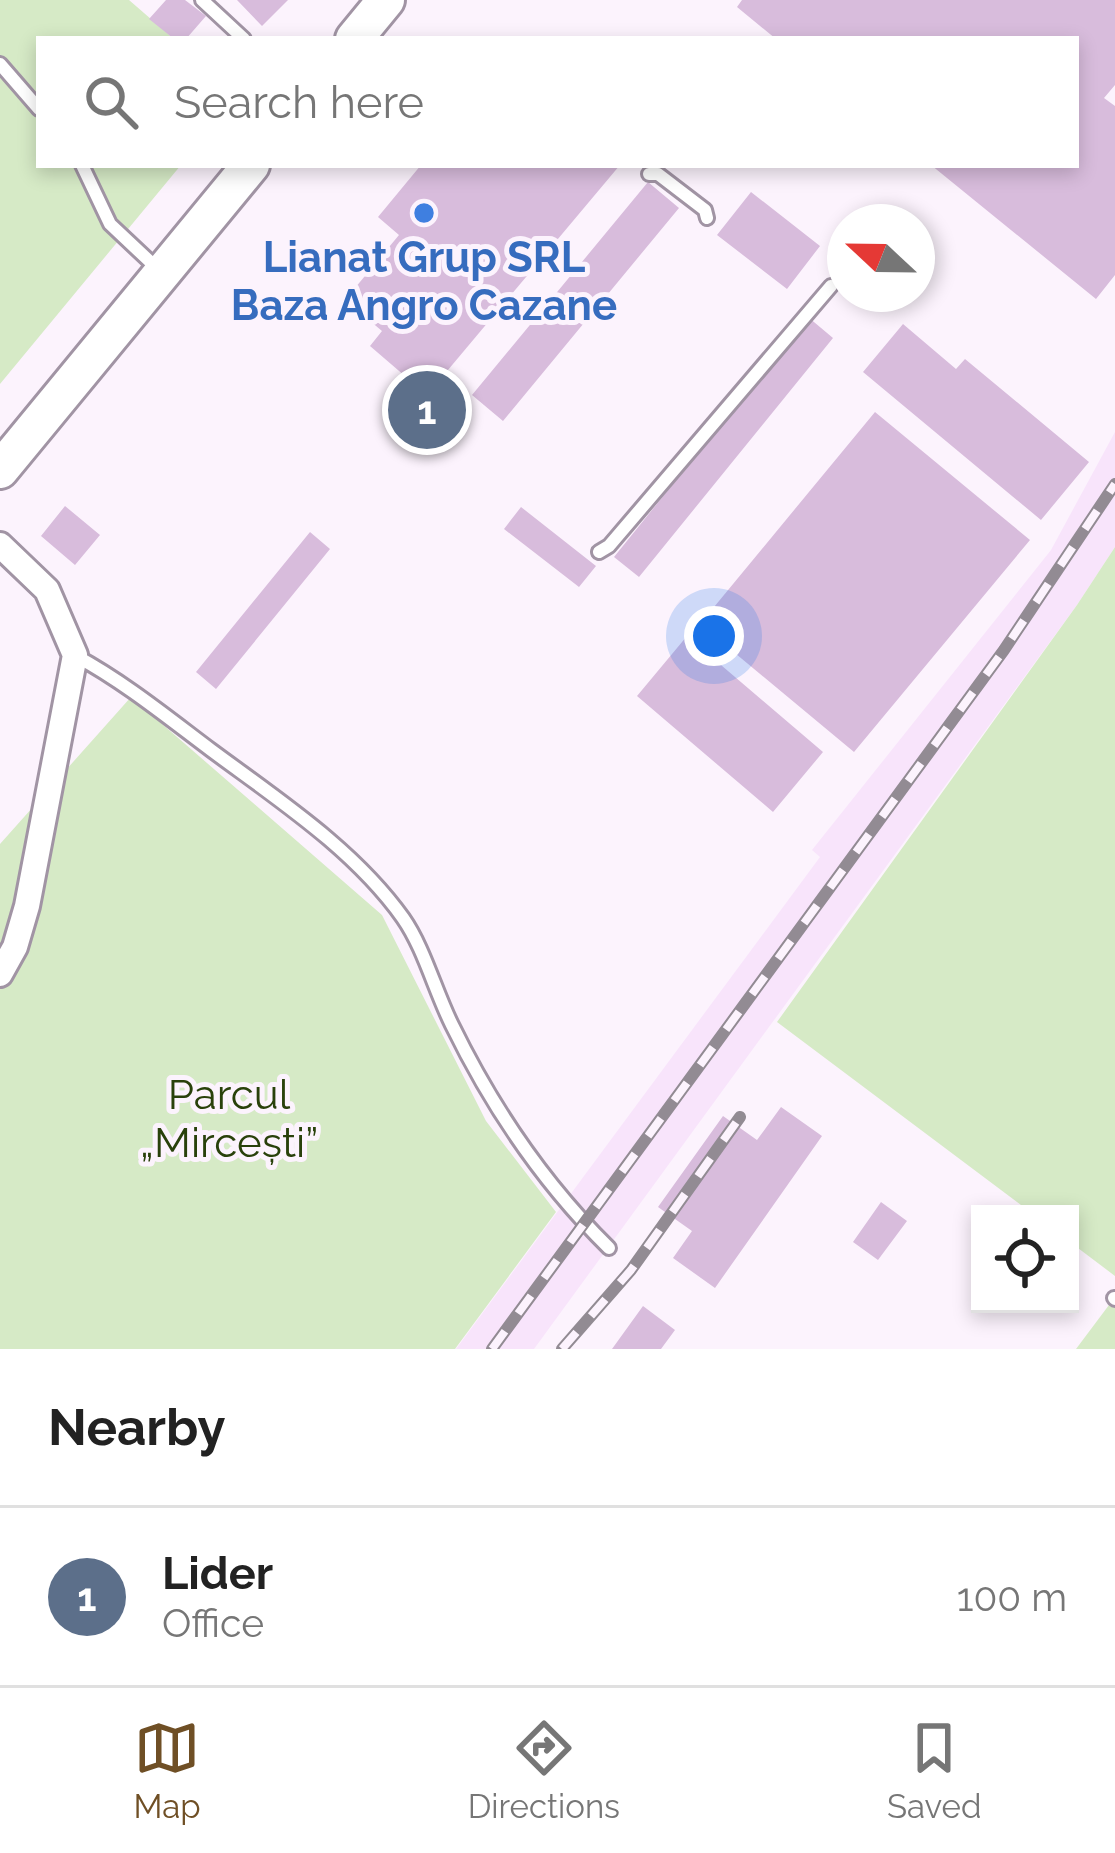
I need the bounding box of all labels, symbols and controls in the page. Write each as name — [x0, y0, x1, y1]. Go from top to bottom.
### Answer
search box — [36, 36, 1079, 168]
icon: search — [78, 69, 144, 135]
text: Search here — [174, 76, 424, 129]
marker: Lianat Grup SRL Baza Angro Cazane — [411, 200, 437, 226]
north arrow — [827, 204, 935, 312]
place label: Lianat Grup SRL Baza Angro Cazane — [231, 233, 617, 330]
pin: 1 — [388, 365, 466, 455]
your location — [684, 606, 744, 666]
park label: Parcul „Mircești” — [140, 1070, 318, 1167]
map controls — [971, 1205, 1079, 1313]
button: locate — [971, 1205, 1079, 1313]
text: Nearby — [48, 1397, 225, 1457]
text: Lider — [162, 1547, 273, 1600]
text: 1 — [77, 1574, 97, 1620]
text: 100 m — [957, 1574, 1067, 1620]
text: Office — [162, 1600, 264, 1646]
tab: Map — [134, 1715, 201, 1826]
tab: Directions — [468, 1715, 620, 1826]
tab: Saved — [887, 1715, 981, 1826]

